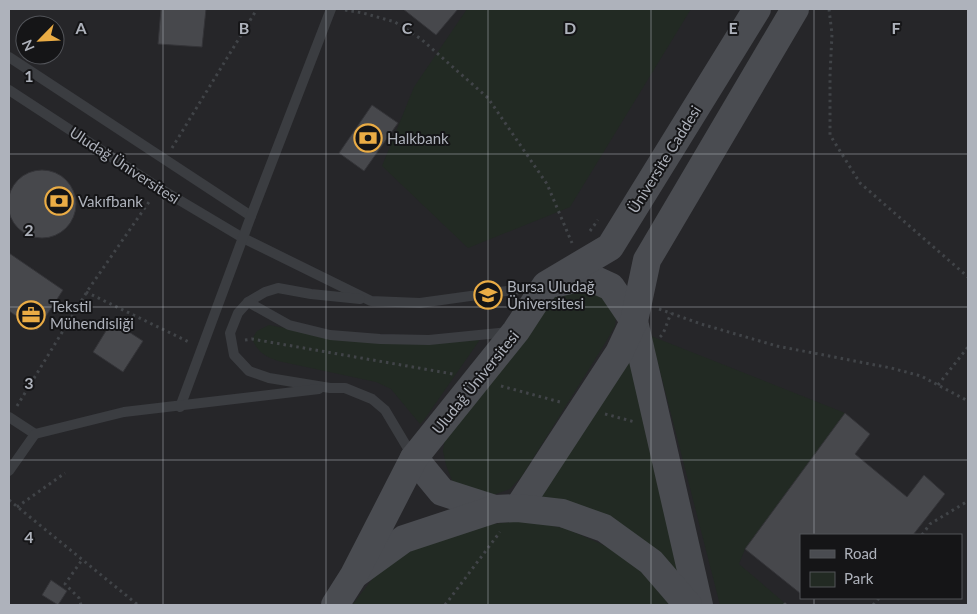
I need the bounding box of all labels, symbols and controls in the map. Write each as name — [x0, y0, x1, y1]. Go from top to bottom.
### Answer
north arrow — [15, 15, 65, 65]
text: A — [74, 18, 87, 37]
text: B — [239, 18, 249, 37]
text: C — [402, 18, 413, 37]
text: D — [564, 18, 576, 37]
text: E — [728, 18, 738, 37]
text: F — [891, 18, 901, 37]
text: N — [18, 37, 38, 54]
text: 1 — [24, 66, 34, 85]
street label: Üniversite Caddesi — [624, 102, 704, 216]
street label: Uludağ Üniversitesi — [67, 123, 183, 207]
bank icon: Halkbank — [353, 123, 383, 153]
place label: Halkbank — [387, 129, 449, 147]
bank icon: Vakıfbank — [44, 186, 74, 216]
place label: Vakıfbank — [78, 192, 143, 210]
text: 2 — [24, 220, 34, 239]
place label: Bursa Uludağ Üniversitesi — [507, 277, 595, 312]
school or university icon: Bursa Uludağ Üniversitesi — [473, 280, 503, 310]
place label: Tekstil Mühendisliği — [50, 297, 134, 332]
office icon: Tekstil Mühendisliği — [16, 300, 46, 330]
street label: Uludağ Üniversitesi — [428, 327, 522, 437]
text: 3 — [24, 373, 34, 392]
text: 4 — [24, 527, 34, 546]
legend — [800, 534, 962, 599]
text: Road — [844, 544, 877, 562]
text: Park — [844, 569, 874, 587]

